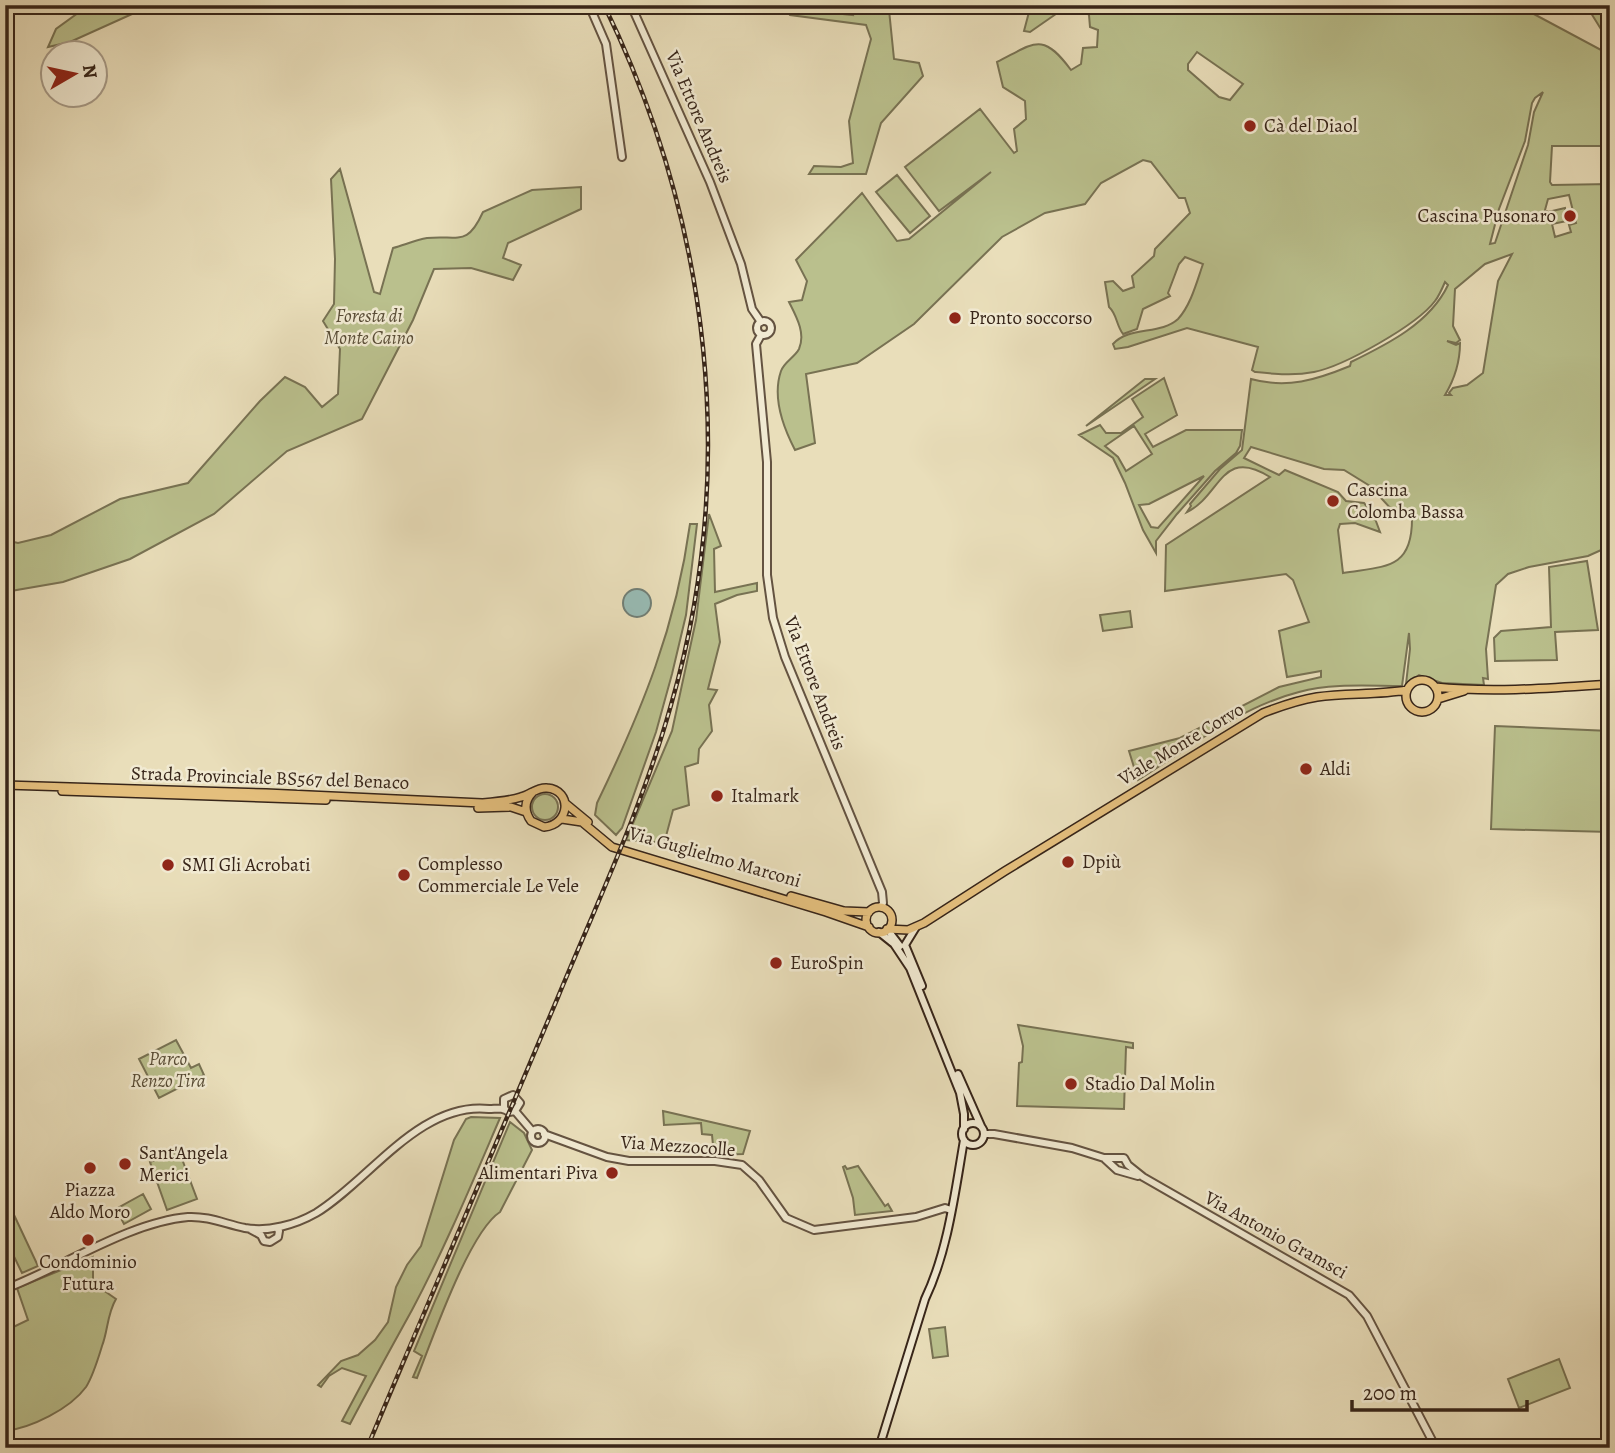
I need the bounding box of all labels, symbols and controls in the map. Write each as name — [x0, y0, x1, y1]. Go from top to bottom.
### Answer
north arrow — [38, 38, 108, 108]
street label: Via Ettore Andreis — [659, 46, 739, 187]
text: N — [76, 63, 104, 81]
place label: Cà del Diaol — [1264, 113, 1358, 139]
marker: Cà del Diaol — [1242, 118, 1258, 134]
place label: Cascina Pusonaro — [1418, 203, 1556, 229]
marker: Cascina Pusonaro — [1562, 208, 1578, 224]
park label: Foresta di Monte Caino — [324, 303, 414, 351]
place label: Pronto soccorso — [969, 305, 1092, 331]
marker: Pronto soccorso — [947, 310, 963, 326]
place label: Cascina Colomba Bassa — [1347, 477, 1465, 525]
marker: Cascina Colomba Bassa — [1325, 493, 1341, 509]
street label: Via Ettore Andreis — [777, 611, 852, 754]
street label: Viale Monte Corvo — [1112, 696, 1249, 792]
place label: Aldi — [1319, 756, 1351, 782]
street label: Strada Provinciale BS567 del Benaco — [130, 760, 410, 796]
marker: Aldi — [1298, 761, 1314, 777]
place label: Italmark — [731, 783, 800, 809]
marker: Italmark — [709, 788, 725, 804]
street label: Via Guglielmo Marconi — [625, 820, 804, 894]
place label: Dpiù — [1082, 849, 1122, 875]
place label: Complesso Commerciale Le Vele — [418, 851, 579, 899]
place label: SMI Gli Acrobati — [182, 852, 311, 878]
marker: Dpiù — [1060, 854, 1076, 870]
marker: SMI Gli Acrobati — [160, 857, 176, 873]
marker: Complesso Commerciale Le Vele — [396, 867, 412, 883]
place label: EuroSpin — [790, 950, 864, 976]
marker: EuroSpin — [768, 955, 784, 971]
park label: Parco Renzo Tira — [131, 1046, 206, 1094]
place label: Stadio Dal Molin — [1085, 1071, 1215, 1097]
marker: Stadio Dal Molin — [1063, 1076, 1079, 1092]
street label: Via Mezzocolle — [619, 1129, 736, 1163]
place label: Sant'Angela Merici — [139, 1140, 228, 1188]
marker: Sant'Angela Merici — [117, 1156, 133, 1172]
marker: Piazza Aldo Moro — [82, 1160, 98, 1176]
place label: Alimentari Piva — [477, 1160, 598, 1186]
marker: Alimentari Piva — [604, 1165, 620, 1181]
place label: Piazza Aldo Moro — [49, 1177, 130, 1225]
street label: Via Antonio Gramsci — [1199, 1184, 1352, 1285]
marker: Condominio Futura — [80, 1232, 96, 1248]
place label: Condominio Futura — [39, 1249, 137, 1297]
scale bar — [1352, 1369, 1528, 1413]
text: 200 m — [1363, 1379, 1417, 1407]

